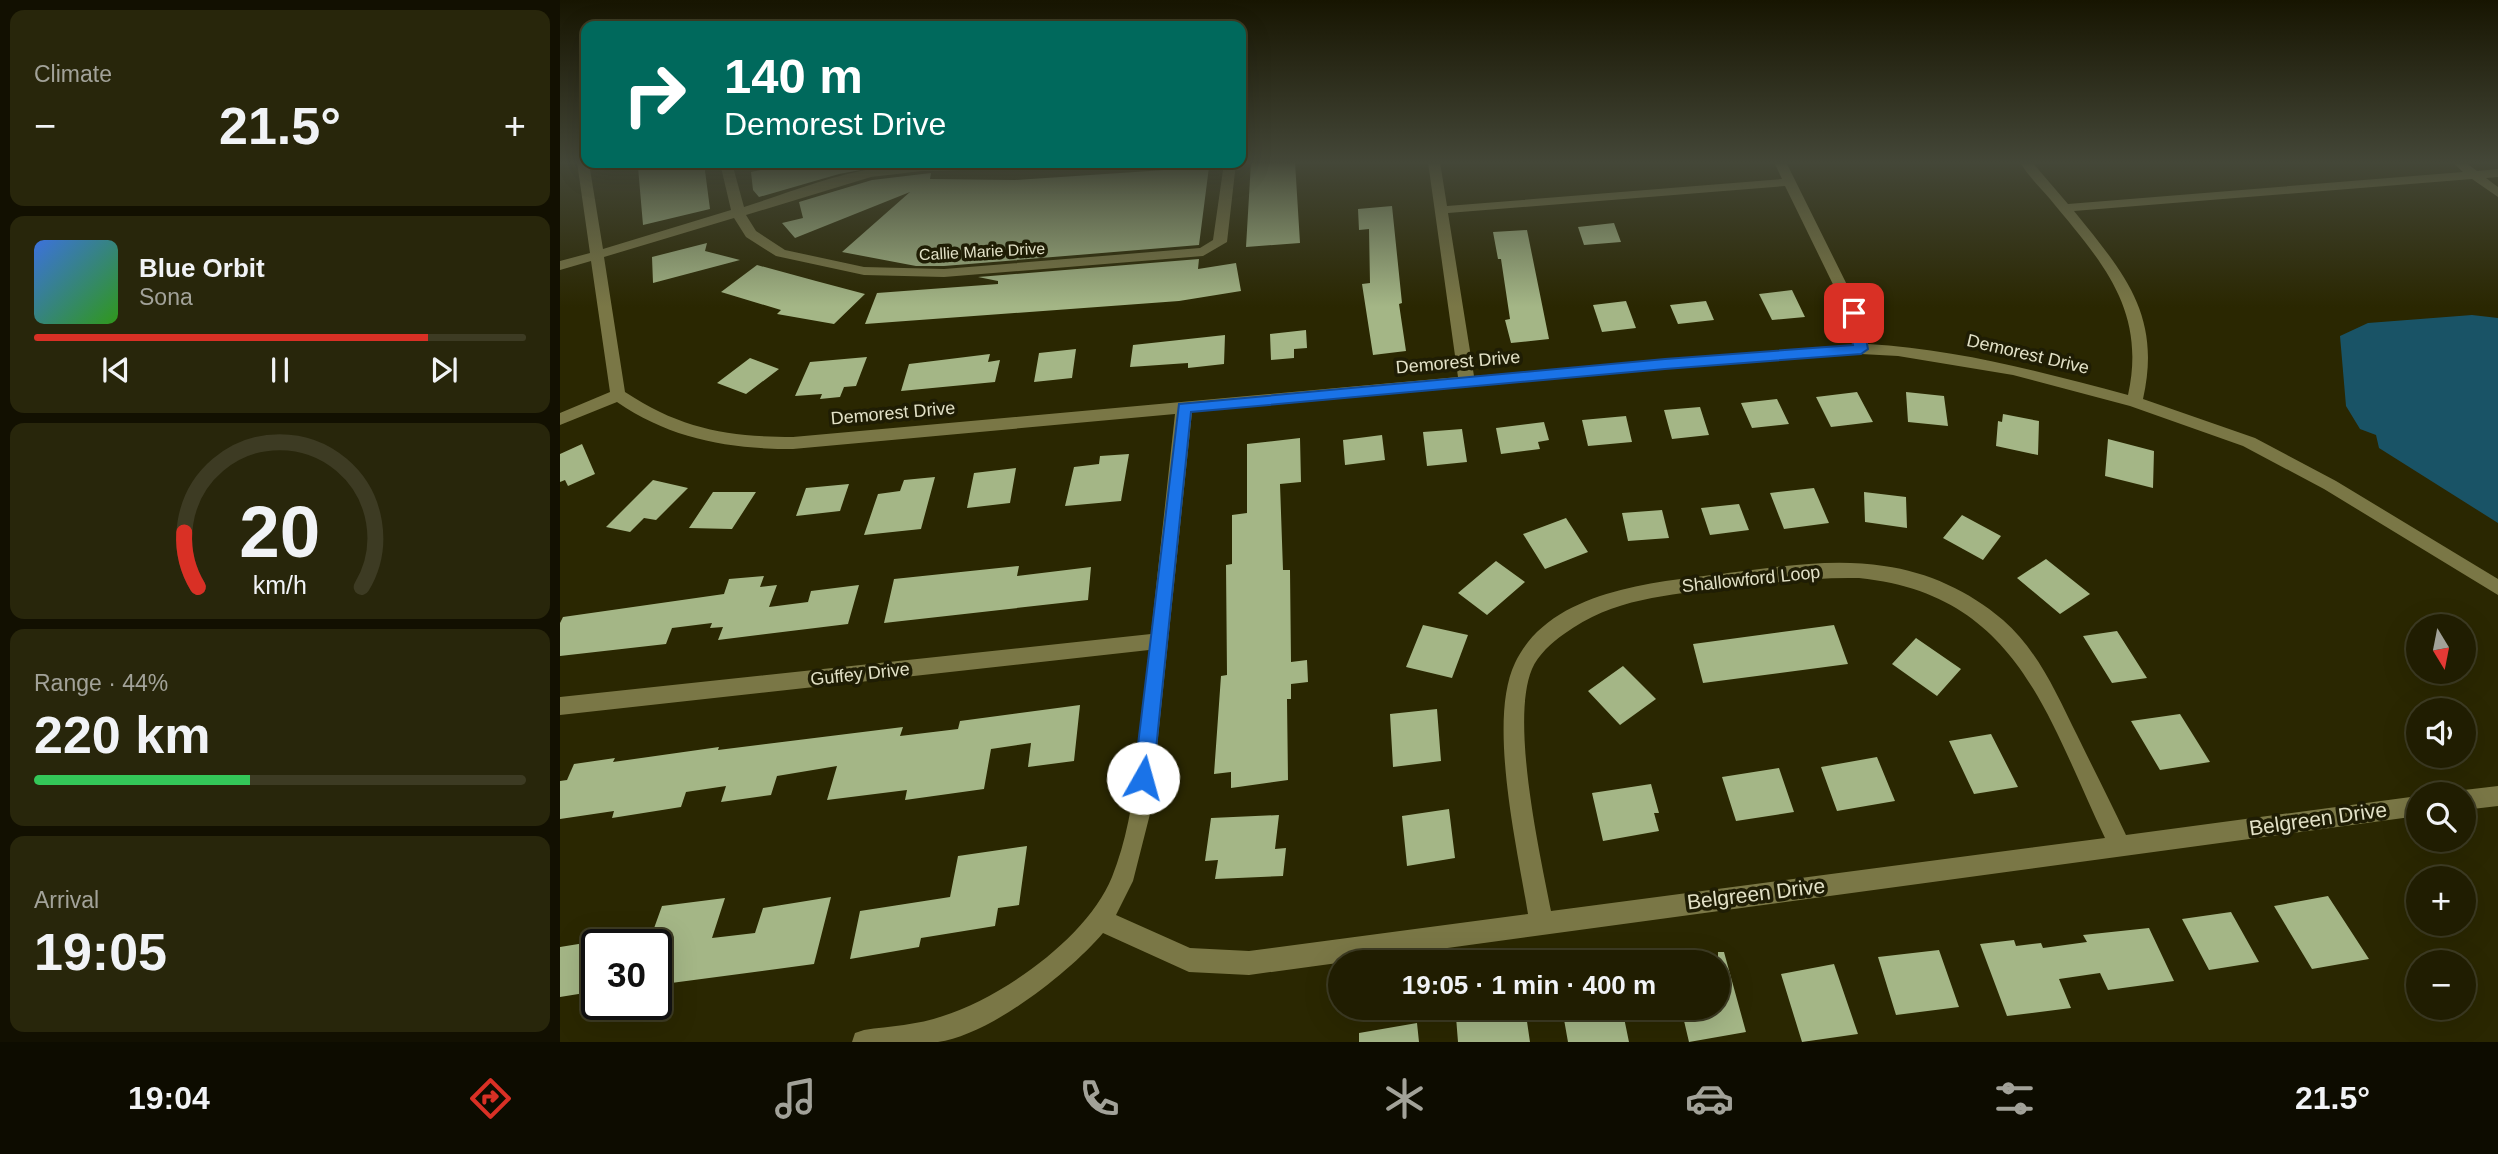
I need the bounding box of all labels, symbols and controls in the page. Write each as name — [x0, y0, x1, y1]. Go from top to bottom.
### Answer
icon: right — [609, 49, 700, 140]
text: 140 m — [724, 49, 863, 103]
text: Climate — [34, 61, 112, 87]
text: 21.5° — [219, 97, 341, 155]
text: − — [34, 105, 56, 147]
text: + — [504, 105, 526, 147]
text: Demorest Drive — [724, 106, 946, 142]
street label: Callie Marie Drive — [919, 240, 1046, 263]
text: Blue Orbit — [139, 253, 265, 283]
pin — [1824, 283, 1884, 343]
text: Sona — [139, 284, 193, 310]
icon: arrive — [1835, 294, 1873, 332]
street label: Demorest Drive — [1965, 330, 2091, 378]
street label: Demorest Drive — [1395, 347, 1521, 377]
icon: previous — [97, 351, 135, 389]
icon: pause — [261, 351, 299, 389]
icon: next — [425, 351, 463, 389]
street label: Demorest Drive — [830, 398, 956, 428]
text: 20 — [240, 491, 320, 572]
street label: Shallowford Loop — [1681, 562, 1821, 596]
text: km/h — [253, 571, 307, 599]
north arrow — [2406, 614, 2476, 684]
map controls — [2406, 614, 2476, 1020]
street label: Guffey Drive — [809, 659, 911, 689]
text: Range · 44% — [34, 670, 168, 696]
button: sound — [2406, 698, 2476, 768]
text: 220 km — [34, 706, 210, 764]
position arrow — [1106, 741, 1180, 815]
button: search — [2406, 782, 2476, 852]
street label: Belgreen Drive — [2248, 797, 2388, 840]
button: + — [2406, 866, 2476, 936]
street label: Belgreen Drive — [1686, 874, 1826, 913]
text: Arrival — [34, 887, 99, 913]
text: 19:05 — [34, 923, 167, 981]
speed limit sign: 30 — [581, 929, 672, 1020]
button: − — [2406, 950, 2476, 1020]
text: 19:05 · 1 min · 400 m — [1402, 970, 1656, 1000]
icon: directions — [466, 1074, 515, 1123]
icon: music — [771, 1074, 820, 1123]
icon: phone — [1075, 1074, 1124, 1123]
icon: climate — [1380, 1074, 1429, 1123]
icon: car — [1685, 1074, 1734, 1123]
icon: filters — [1990, 1074, 2039, 1123]
text: 19:04 — [128, 1080, 210, 1116]
text: 21.5° — [2295, 1080, 2370, 1116]

